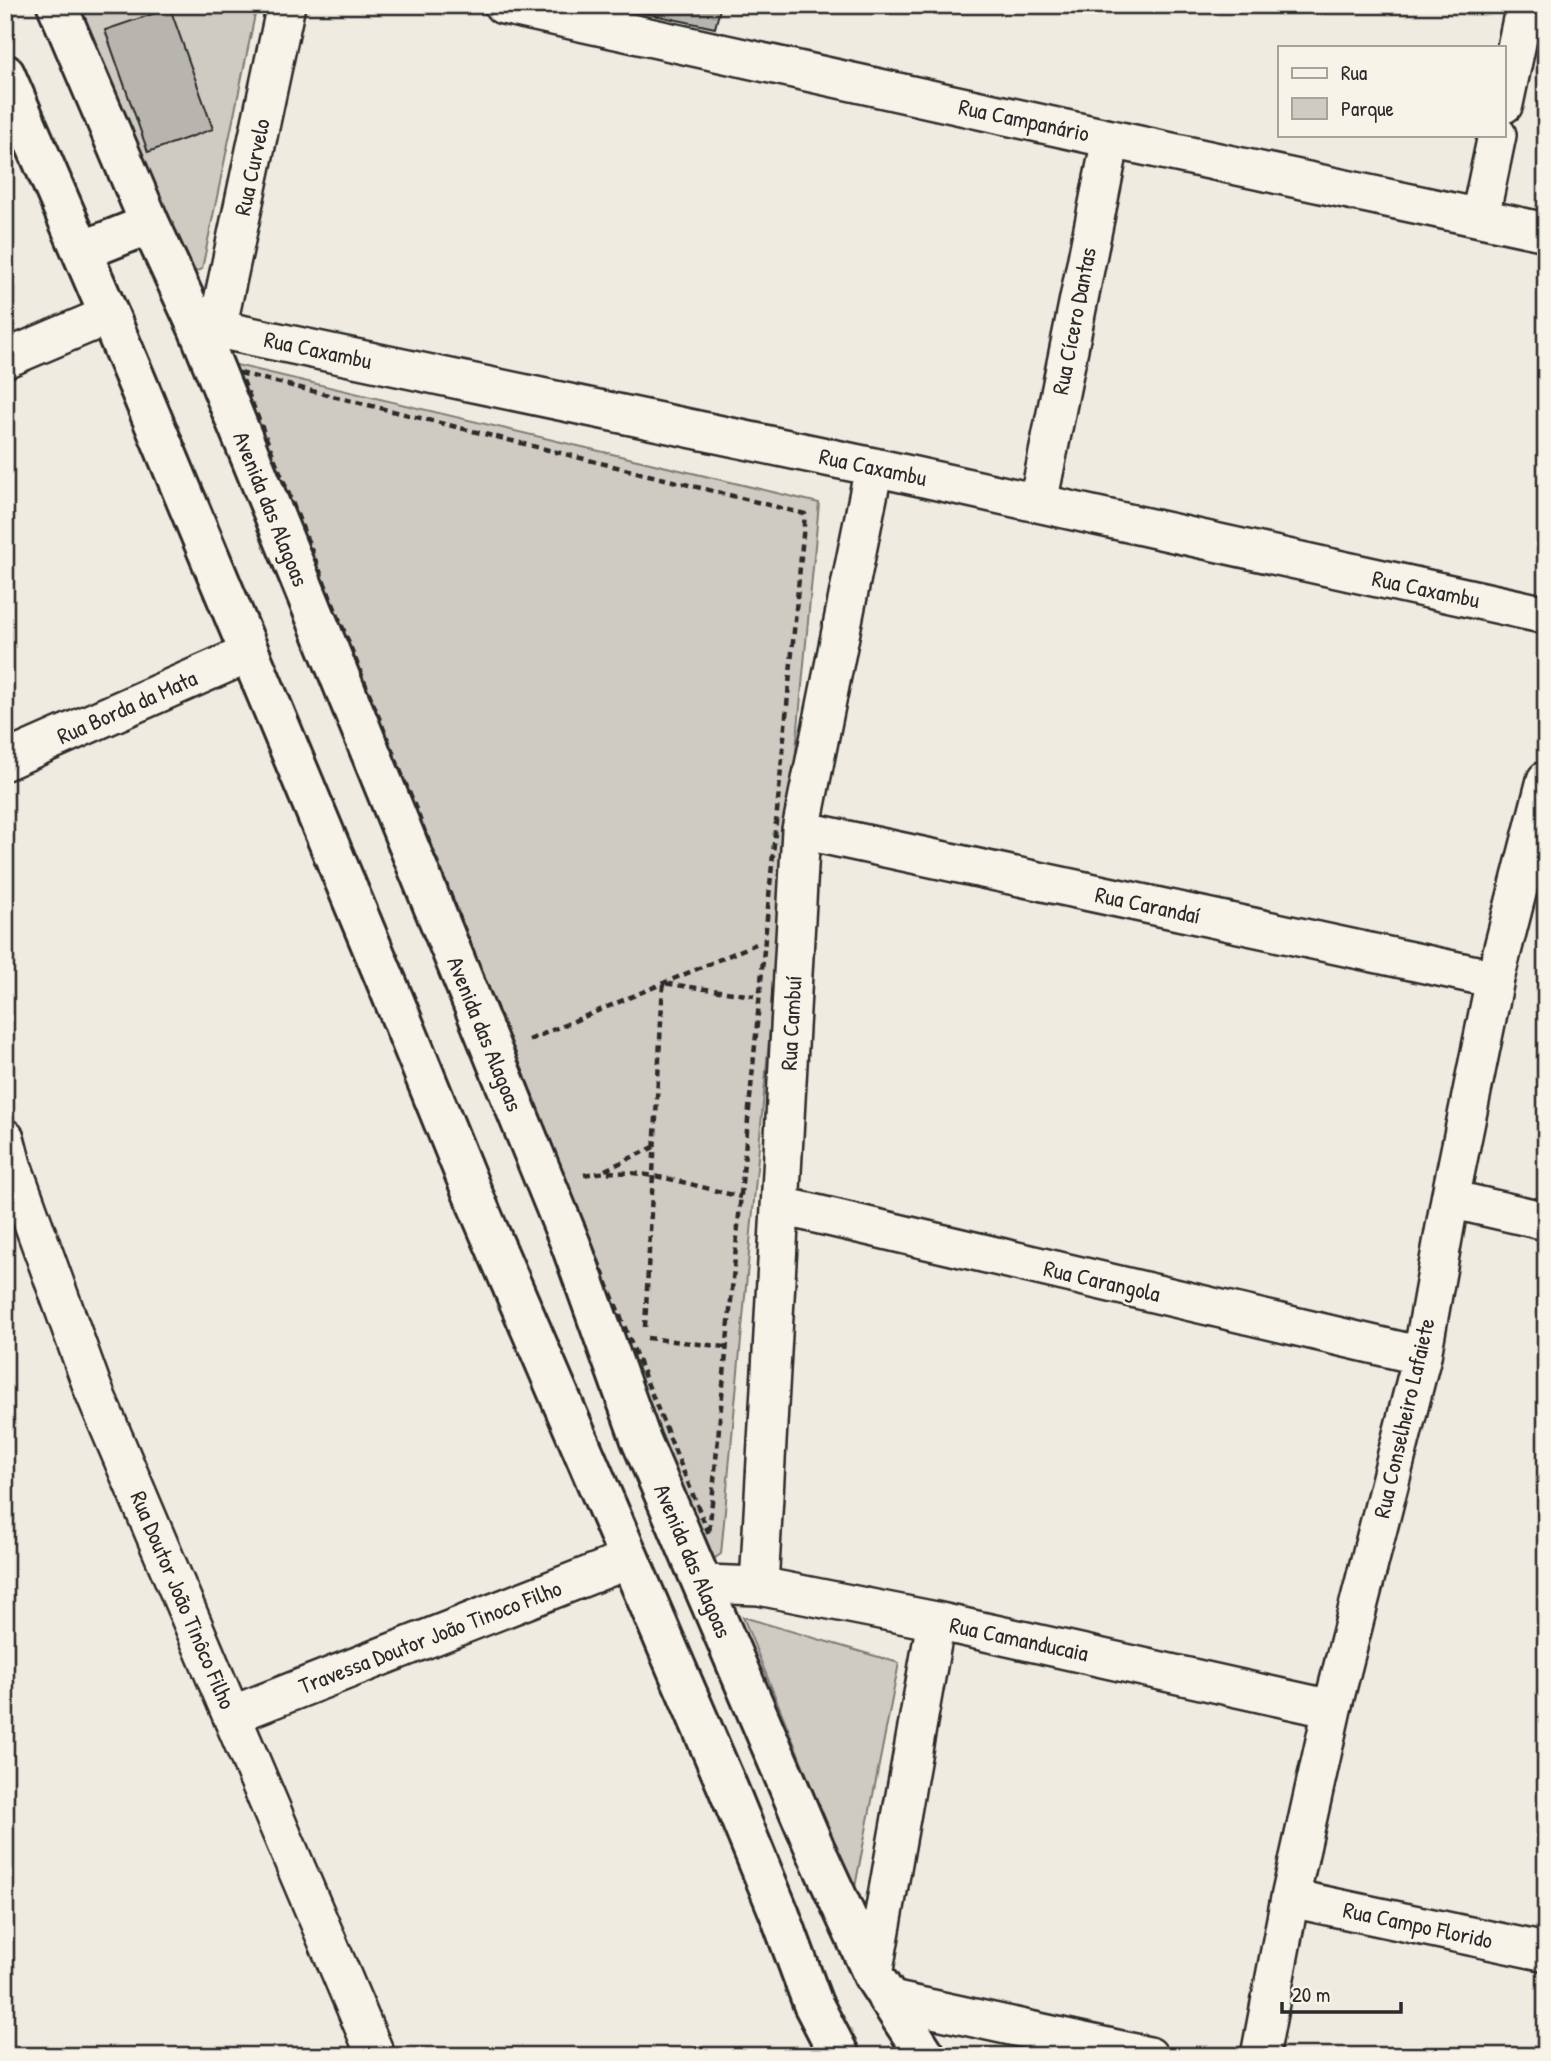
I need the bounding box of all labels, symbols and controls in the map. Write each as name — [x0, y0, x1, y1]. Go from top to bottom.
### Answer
legend — [1278, 46, 1506, 136]
text: Rua — [1341, 58, 1367, 87]
street label: Rua Campanário — [956, 91, 1092, 148]
text: Parque — [1341, 94, 1394, 123]
street label: Rua Curvelo — [226, 116, 277, 218]
street label: Rua Cícero Dantas — [1044, 245, 1103, 397]
street label: Rua Caxambu — [261, 323, 375, 376]
street label: Avenida das Alagoas — [226, 427, 317, 591]
street label: Rua Caxambu — [816, 440, 930, 493]
street label: Rua Caxambu — [1369, 562, 1483, 615]
street label: Rua Borda da Mata — [52, 662, 202, 751]
street label: Rua Carandaí — [1093, 878, 1204, 931]
street label: Avenida das Alagoas — [440, 952, 531, 1116]
street label: Rua Cambuí — [773, 975, 808, 1071]
street label: Rua Carangola — [1041, 1252, 1163, 1309]
street label: Rua Conselheiro Lafaiete — [1365, 1315, 1442, 1521]
street label: Avenida das Alagoas — [647, 1479, 740, 1643]
street label: Rua Doutor João Tinôco Filho — [123, 1486, 243, 1714]
street label: Travessa Doutor João Tinoco Filho — [294, 1572, 566, 1701]
street label: Rua Camanducaia — [947, 1609, 1091, 1668]
street label: Rua Campo Florido — [1341, 1894, 1496, 1955]
scale bar — [1282, 1970, 1400, 2014]
text: 20 m — [1292, 1980, 1330, 2009]

